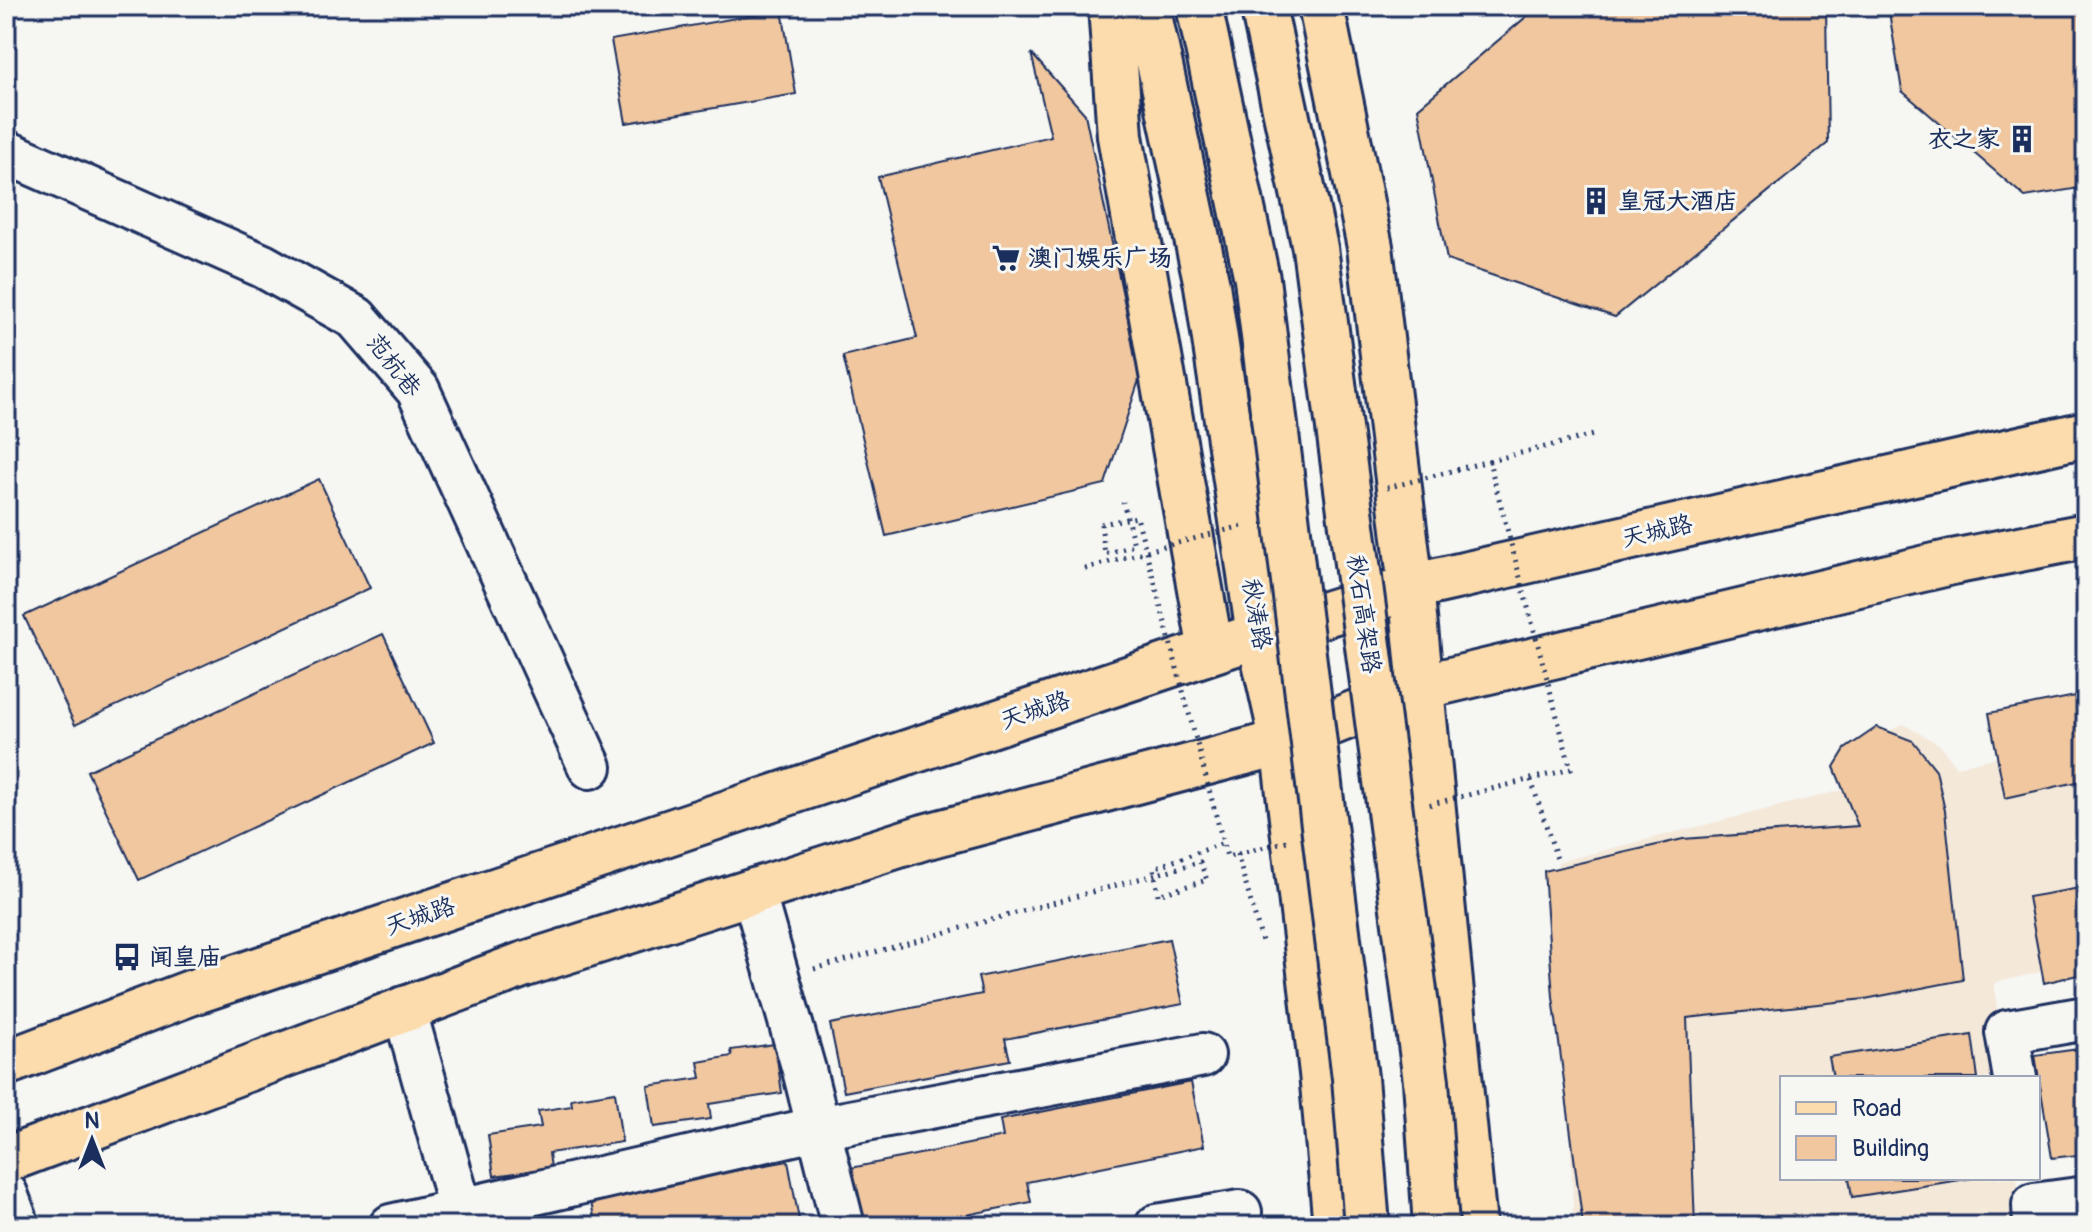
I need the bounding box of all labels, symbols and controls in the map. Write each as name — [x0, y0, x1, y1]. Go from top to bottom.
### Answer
building icon: 衣之家 — [2007, 124, 2037, 154]
place label: 衣之家 — [1928, 125, 2000, 154]
building icon: 皇冠大酒店 — [1581, 186, 1611, 216]
place label: 皇冠大酒店 — [1618, 187, 1738, 216]
supermarket icon: 澳门娱乐广场 — [991, 243, 1021, 273]
place label: 澳门娱乐广场 — [1028, 244, 1172, 273]
street label: 范杭巷 — [360, 328, 427, 403]
street label: 天城路 — [1619, 509, 1695, 554]
street label: 秋石高架路 — [1341, 553, 1386, 676]
street label: 秋涛路 — [1236, 576, 1277, 652]
street label: 天城路 — [996, 685, 1074, 736]
street label: 天城路 — [381, 891, 459, 942]
bus stop icon: 闻皇庙 — [112, 942, 142, 972]
place label: 闻皇庙 — [149, 943, 221, 972]
legend — [1780, 1076, 2040, 1180]
text: Road — [1852, 1094, 1902, 1123]
north arrow — [52, 1100, 132, 1180]
text: N — [85, 1107, 100, 1135]
text: Building — [1852, 1134, 1929, 1163]

